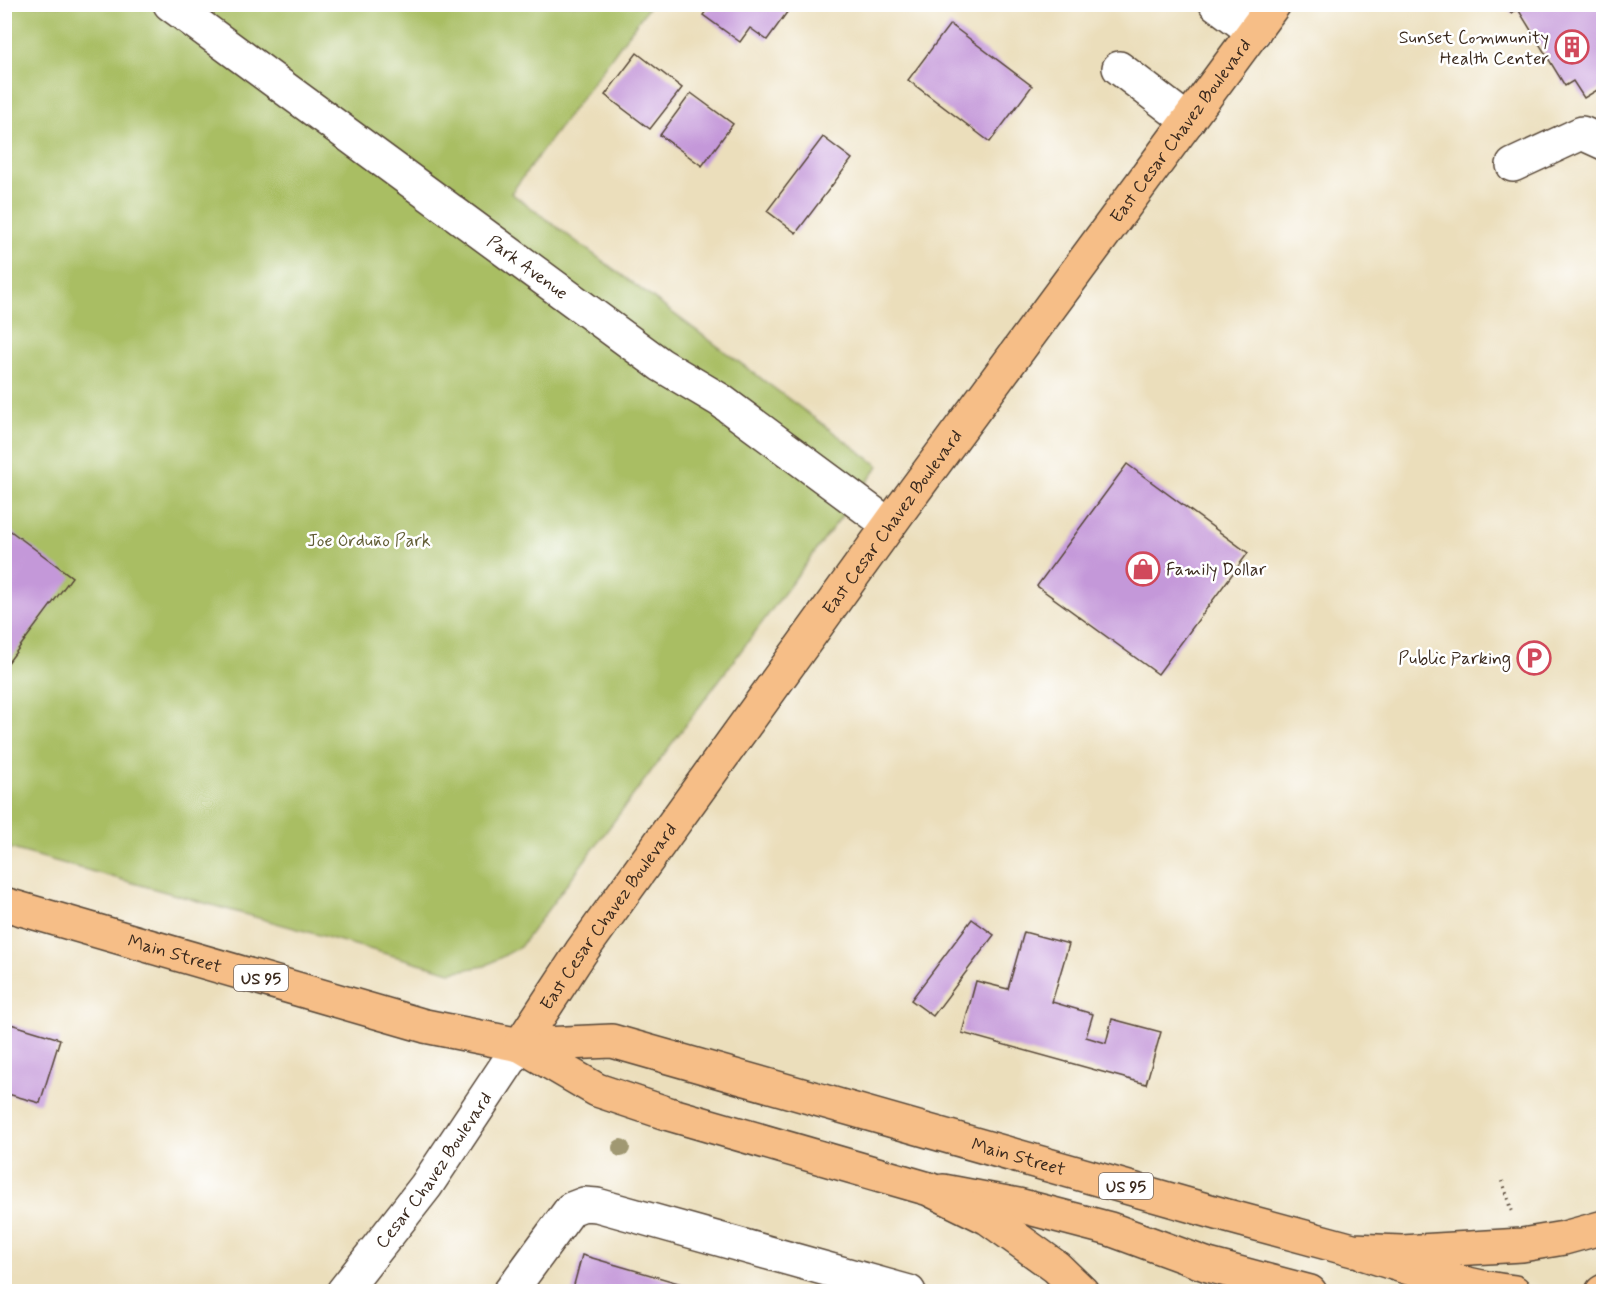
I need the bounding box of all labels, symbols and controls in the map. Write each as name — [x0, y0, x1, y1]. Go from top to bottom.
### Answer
place label: Sunset Community Health Center — [1399, 26, 1549, 71]
building icon: Sunset Community Health Center — [1554, 29, 1590, 65]
street label: East Cesar Chavez Boulevard — [1105, 34, 1257, 228]
street label: Park Avenue — [482, 230, 572, 306]
street label: East Cesar Chavez Boulevard — [817, 425, 968, 620]
park label: Joe Orduño Park — [307, 529, 431, 553]
shop icon: Family Dollar — [1125, 551, 1161, 587]
place label: Family Dollar — [1166, 558, 1267, 582]
parking icon: Public Parking — [1516, 640, 1552, 676]
place label: Public Parking — [1398, 647, 1511, 672]
street label: East Cesar Chavez Boulevard — [535, 819, 683, 1015]
street label: Main Street — [125, 930, 225, 979]
road number: US 95 — [234, 965, 288, 991]
street label: Cesar Chavez Boulevard — [370, 1088, 498, 1254]
street label: Main Street — [968, 1133, 1068, 1182]
road number: US 95 — [1099, 1173, 1153, 1199]

